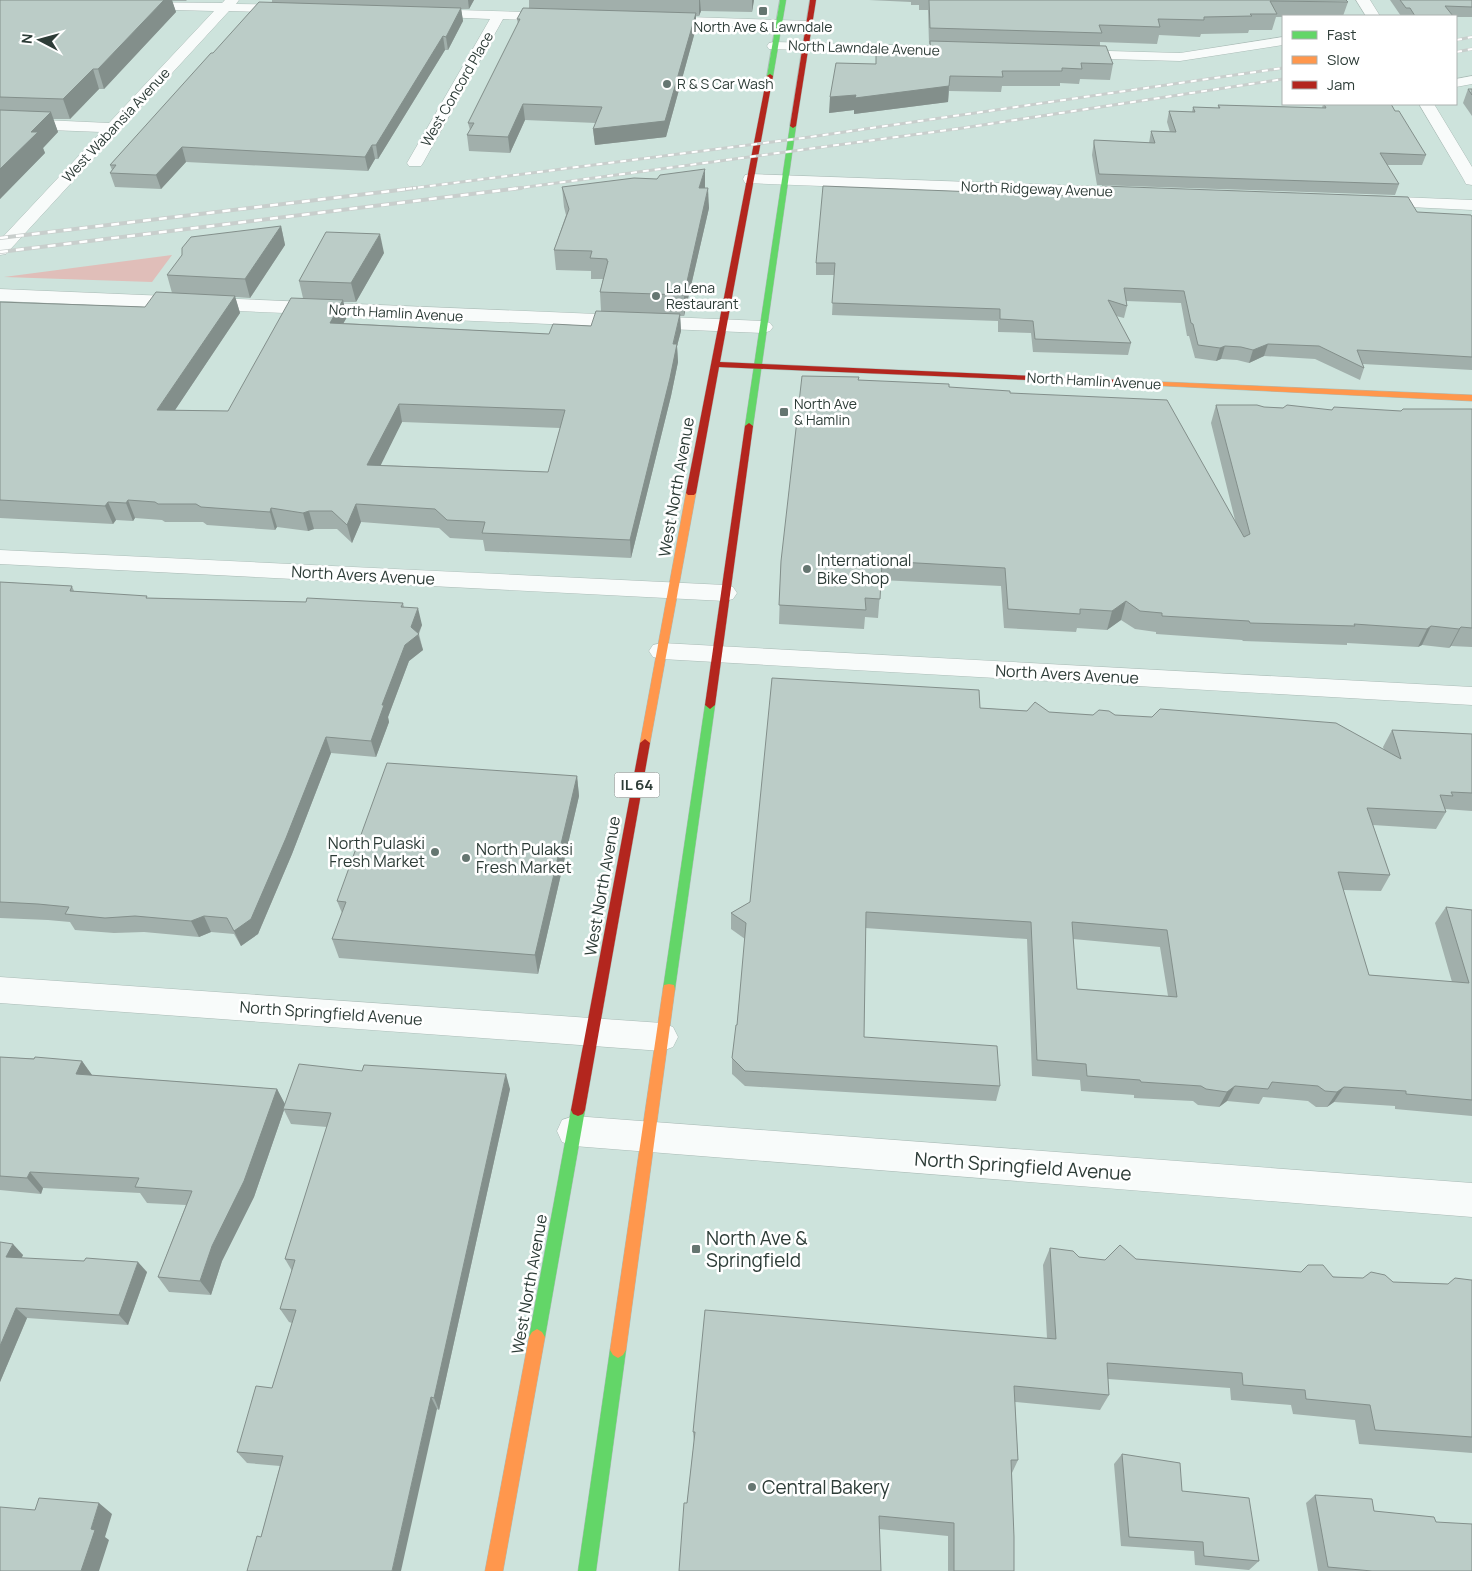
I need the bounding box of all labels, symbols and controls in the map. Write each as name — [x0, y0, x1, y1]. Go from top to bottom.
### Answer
marker: North Ave & Lawndale — [757, 5, 769, 17]
north arrow — [15, 15, 65, 65]
legend — [1282, 15, 1457, 105]
place label: North Ave & Lawndale — [694, 17, 832, 36]
text: Fast — [1327, 24, 1356, 45]
street label: West Concord Place — [416, 28, 497, 150]
text: N — [17, 33, 37, 45]
street label: North Lawndale Avenue — [788, 35, 940, 60]
text: Slow — [1327, 49, 1360, 70]
street label: West Wabansia Avenue — [58, 63, 174, 186]
place label: R & S Car Wash — [677, 74, 774, 93]
text: Jam — [1327, 74, 1355, 95]
marker: R & S Car Wash — [661, 78, 673, 90]
street label: North Ridgeway Avenue — [961, 176, 1113, 201]
place label: La Lena Restaurant — [666, 278, 739, 313]
marker: La Lena Restaurant — [650, 290, 662, 302]
street label: North Hamlin Avenue — [328, 299, 464, 326]
street label: North Hamlin Avenue — [1026, 367, 1162, 394]
place label: North Ave & Hamlin — [794, 394, 857, 429]
marker: North Ave & Hamlin — [778, 406, 790, 418]
street label: West North Avenue — [653, 415, 699, 559]
place label: International Bike Shop — [817, 549, 912, 589]
street label: North Avers Avenue — [291, 560, 435, 590]
marker: International Bike Shop — [801, 563, 813, 575]
street label: North Avers Avenue — [995, 659, 1139, 689]
road number: IL 64 — [614, 772, 660, 798]
street label: West North Avenue — [579, 814, 625, 958]
place label: North Pulaski Fresh Market — [328, 832, 425, 872]
place label: North Pulaksi Fresh Market — [476, 838, 573, 878]
marker: North Pulaski Fresh Market — [429, 846, 441, 858]
marker: North Pulaksi Fresh Market — [460, 852, 472, 864]
street label: North Springfield Avenue — [239, 996, 423, 1030]
street label: North Springfield Avenue — [914, 1145, 1132, 1187]
street label: West North Avenue — [506, 1212, 552, 1356]
place label: North Ave & Springfield — [706, 1225, 808, 1273]
marker: North Ave & Springfield — [690, 1243, 702, 1255]
place label: Central Bakery — [762, 1474, 890, 1500]
marker: Central Bakery — [746, 1481, 758, 1493]

